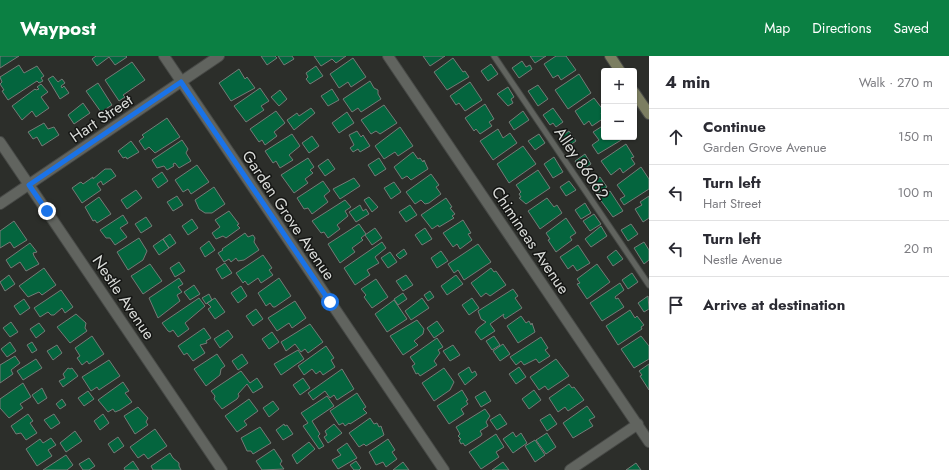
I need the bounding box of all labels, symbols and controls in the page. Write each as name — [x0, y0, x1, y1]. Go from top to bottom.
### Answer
text: Waypost — [20, 15, 96, 42]
text: Map — [764, 18, 790, 38]
text: Directions — [812, 18, 872, 38]
text: Saved — [894, 18, 929, 38]
map controls — [601, 68, 637, 140]
button: + — [601, 68, 637, 104]
text: 4 min — [665, 70, 710, 94]
text: Walk · 270 m — [859, 73, 933, 92]
street label: Hart Street — [65, 89, 137, 148]
button: − — [601, 104, 637, 140]
text: Continue — [703, 116, 766, 138]
street label: Alley 86062 — [549, 122, 615, 204]
icon: ahead — [665, 126, 687, 148]
text: 150 m — [898, 127, 933, 146]
text: Garden Grove Avenue — [703, 138, 826, 157]
street label: Garden Grove Avenue — [237, 146, 341, 285]
text: Turn left — [703, 172, 761, 194]
street label: Chimineas Avenue — [486, 182, 575, 299]
icon: left — [665, 182, 687, 204]
text: 100 m — [898, 183, 933, 202]
text: Hart Street — [703, 194, 761, 213]
route end — [38, 202, 56, 220]
text: Turn left — [703, 228, 761, 250]
icon: left — [665, 238, 687, 260]
text: 20 m — [904, 239, 933, 258]
street label: Nestle Avenue — [87, 250, 160, 344]
text: Nestle Avenue — [703, 250, 782, 269]
route start — [321, 293, 339, 311]
icon: arrive — [665, 294, 687, 316]
text: Arrive at destination — [703, 294, 845, 316]

